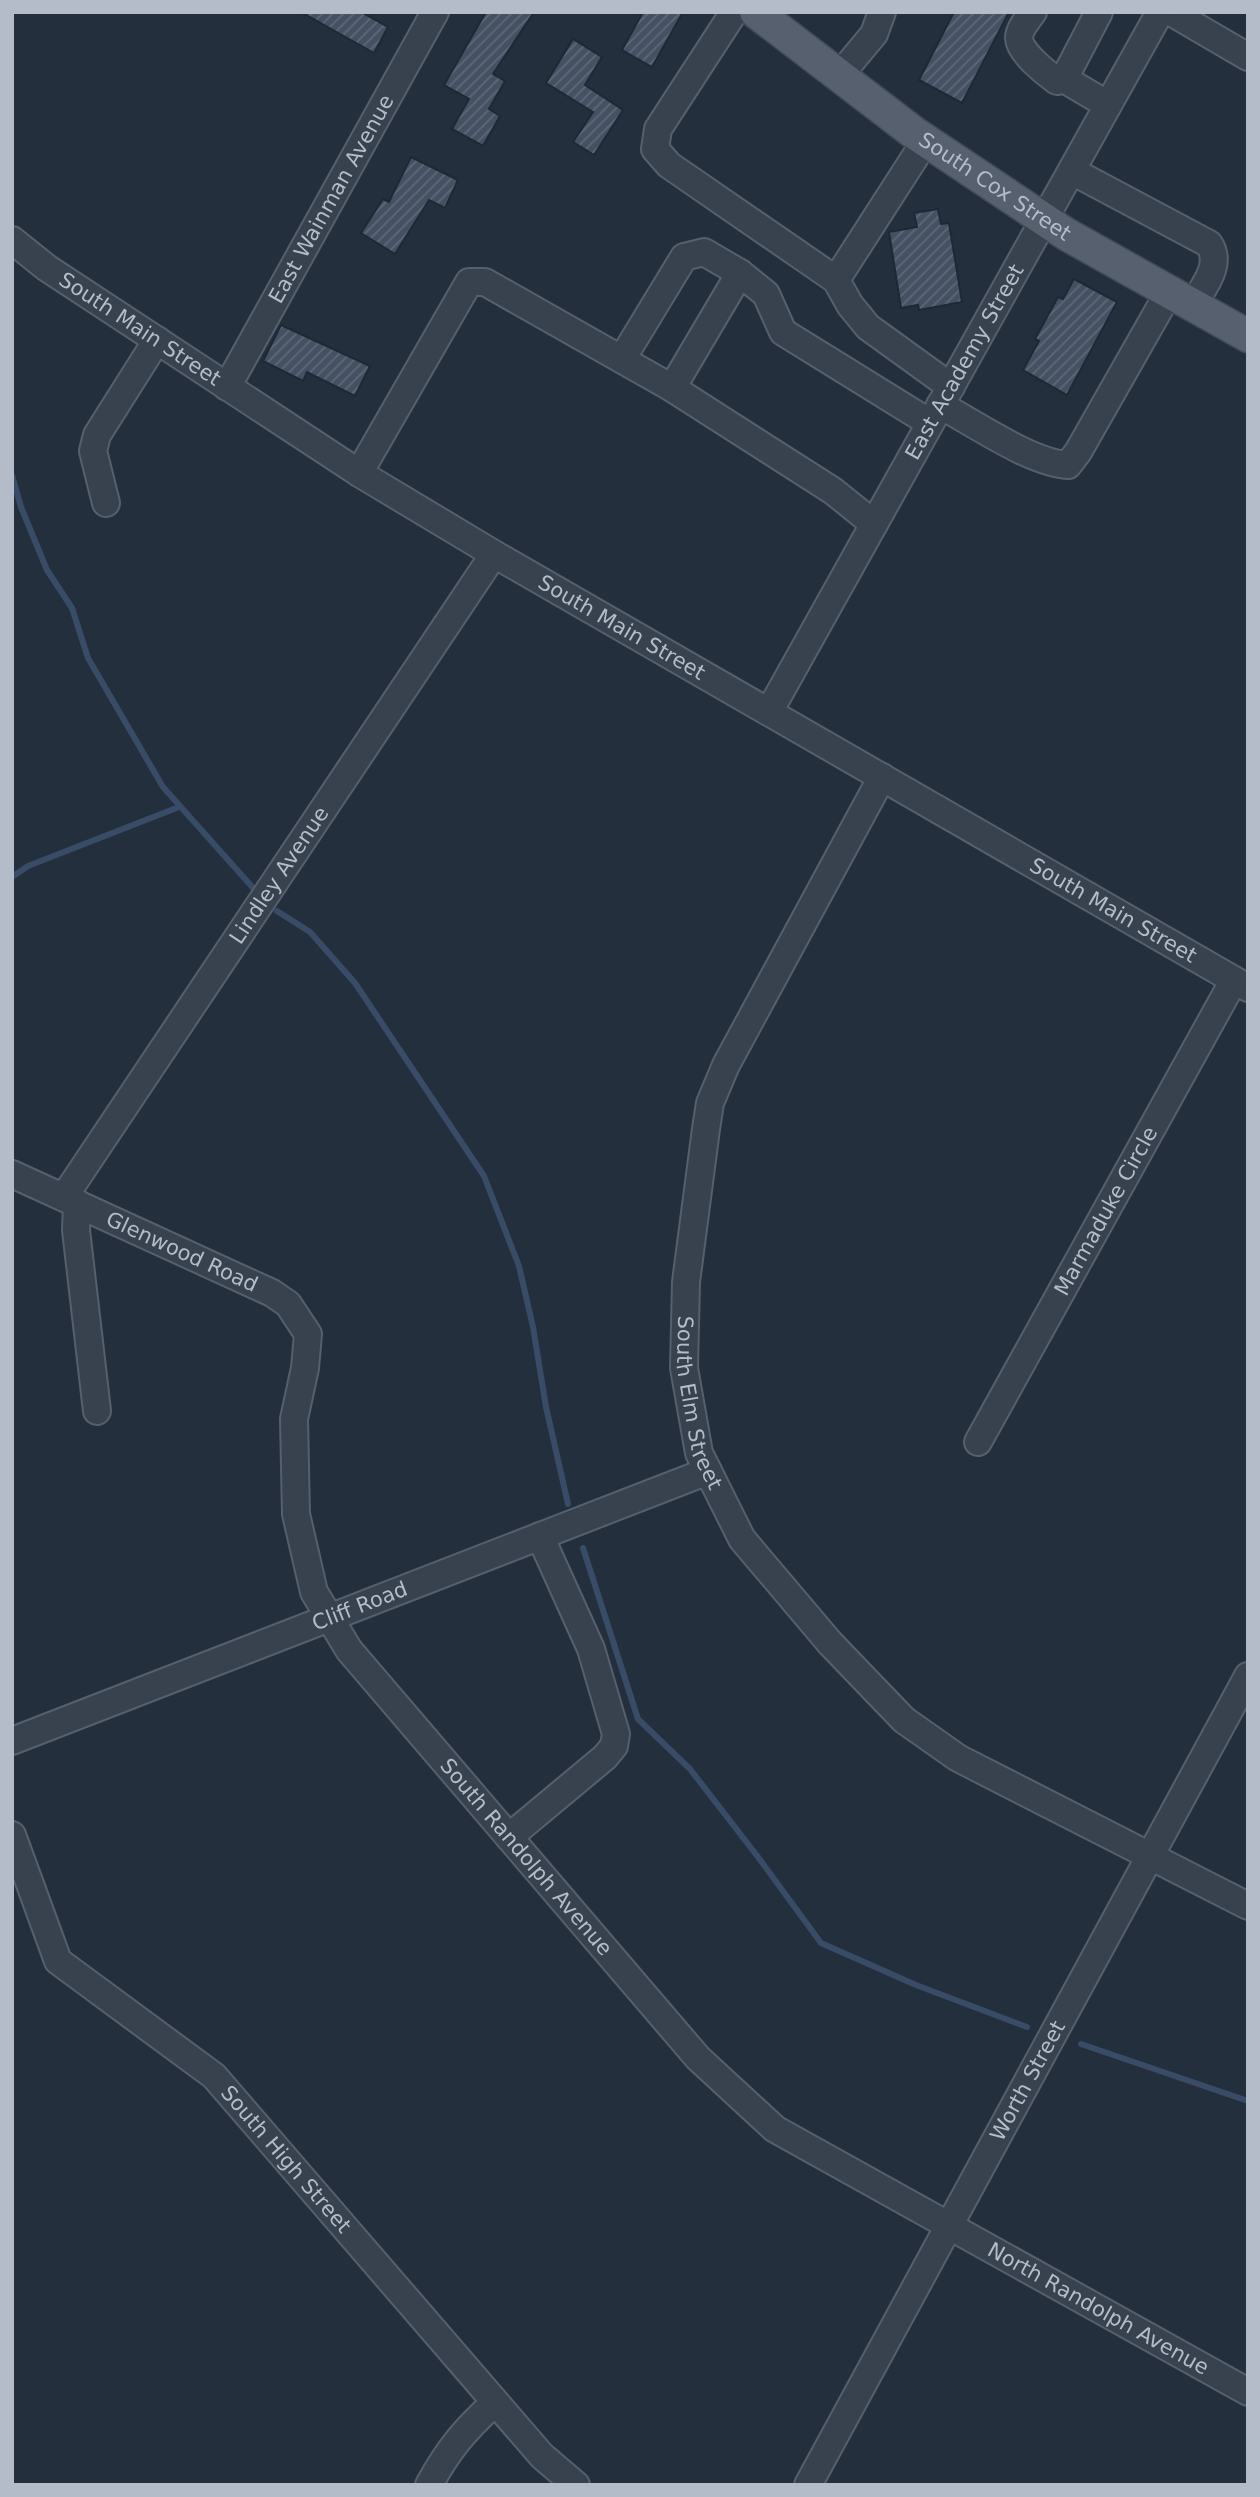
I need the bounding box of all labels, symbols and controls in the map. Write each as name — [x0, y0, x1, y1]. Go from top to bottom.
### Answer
street label: East Wainman Avenue — [264, 90, 399, 308]
street label: South Cox Street — [914, 127, 1075, 246]
street label: East Academy Street — [900, 260, 1029, 464]
street label: South Main Street — [55, 267, 225, 391]
street label: South Main Street — [534, 570, 709, 685]
street label: Lindley Avenue — [225, 802, 334, 949]
street label: South Main Street — [1026, 853, 1201, 968]
street label: Marmaduke Circle — [1050, 1122, 1162, 1300]
street label: Glenwood Road — [102, 1207, 262, 1297]
street label: South Elm Street — [671, 1315, 727, 1493]
street label: Cliff Road — [309, 1577, 411, 1635]
street label: South Randolph Avenue — [435, 1754, 617, 1960]
street label: Worth Street — [985, 2017, 1070, 2145]
street label: South High Street — [216, 2081, 356, 2238]
street label: North Randolph Avenue — [983, 2238, 1213, 2380]

